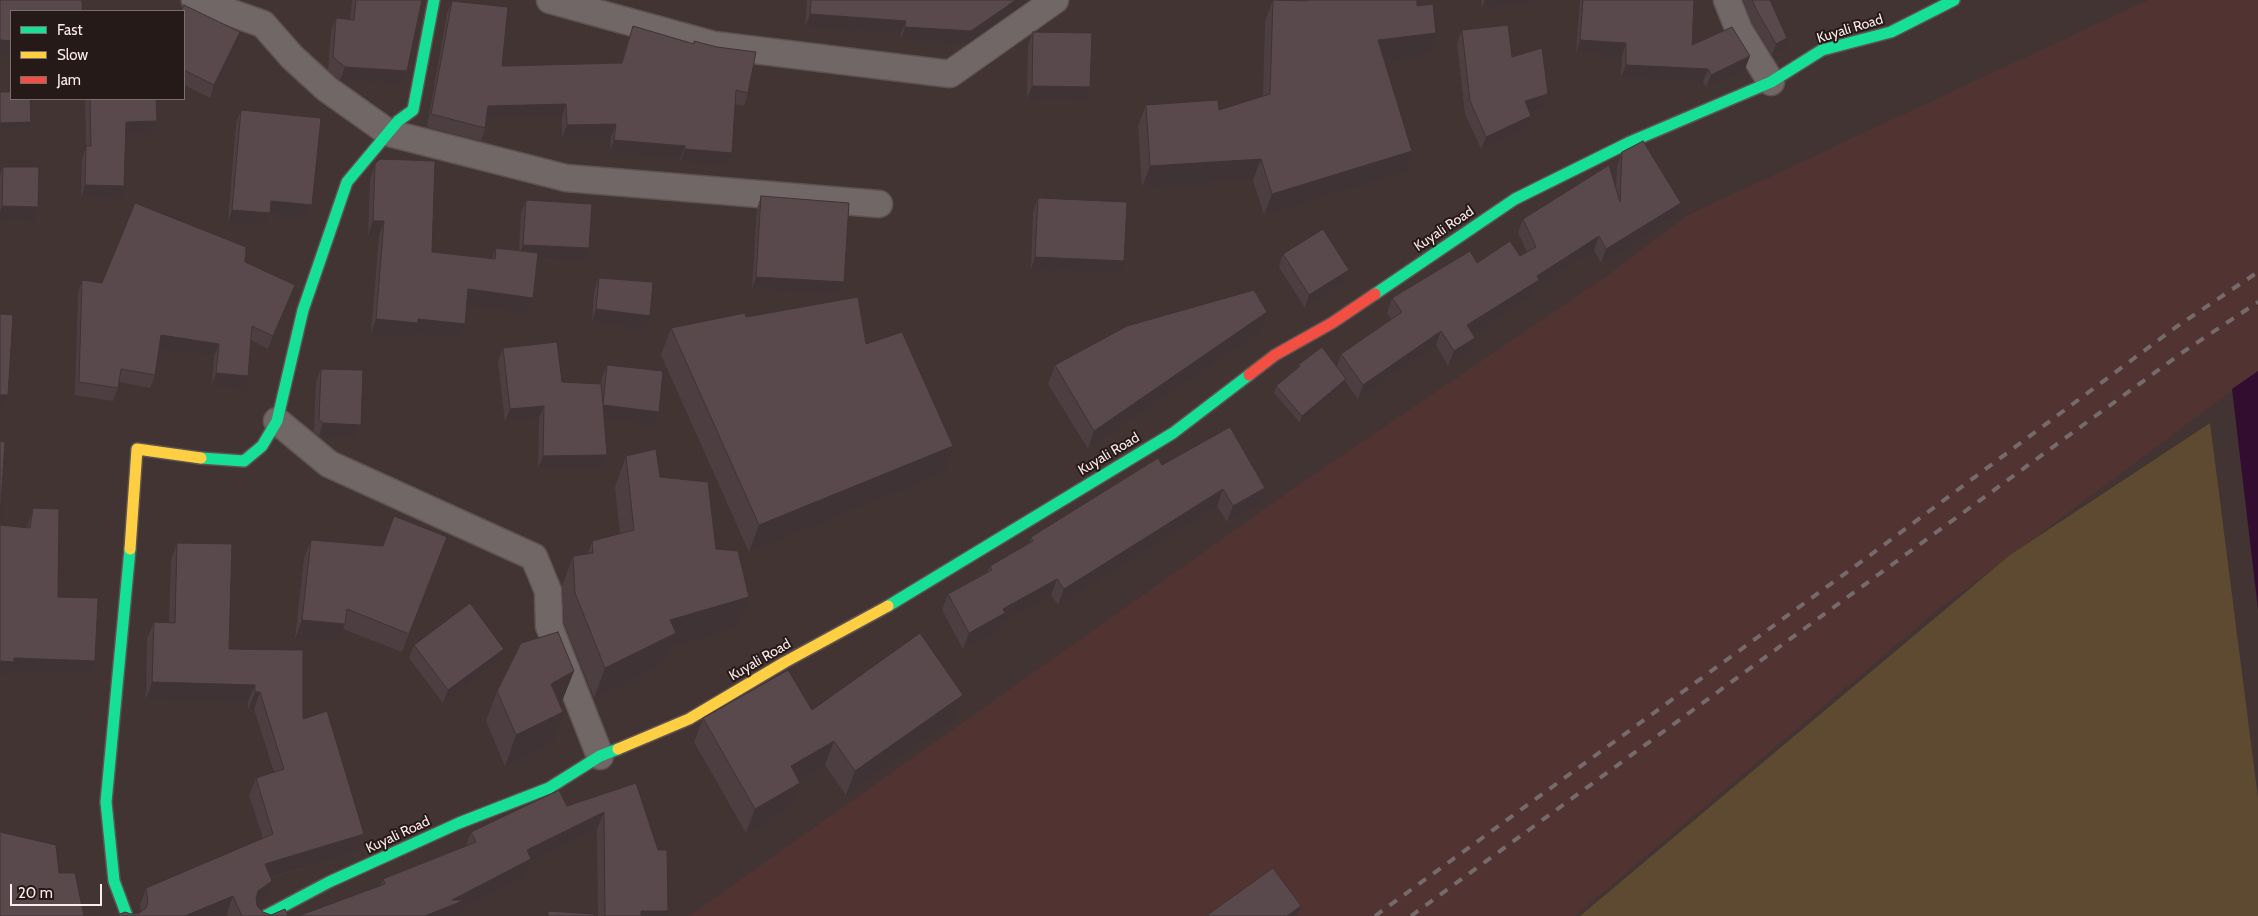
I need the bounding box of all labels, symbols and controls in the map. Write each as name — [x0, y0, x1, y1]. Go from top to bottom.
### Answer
legend — [10, 10, 185, 100]
street label: Kuyali Road — [1815, 11, 1885, 47]
text: Fast — [57, 21, 82, 39]
text: Slow — [57, 46, 88, 64]
text: Jam — [57, 71, 81, 89]
street label: Kuyali Road — [1411, 203, 1477, 255]
street label: Kuyali Road — [1075, 429, 1143, 479]
street label: Kuyali Road — [726, 636, 794, 684]
street label: Kuyali Road — [363, 813, 433, 857]
scale bar — [12, 874, 105, 906]
text: 20 m — [18, 884, 53, 902]

